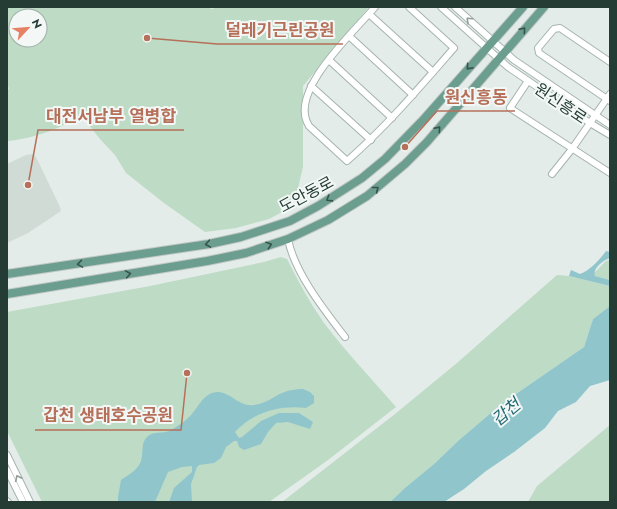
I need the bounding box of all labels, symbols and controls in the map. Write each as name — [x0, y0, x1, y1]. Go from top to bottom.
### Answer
north arrow — [8, 8, 48, 48]
callout: 덜레기근린공원 — [217, 15, 343, 44]
text: N — [28, 16, 46, 31]
text: 덜레기근린공원 — [225, 18, 335, 42]
one-way arrow — [467, 18, 474, 25]
one-way arrow — [518, 28, 525, 35]
one-way arrow — [466, 62, 473, 70]
street label: 원신흥로 — [530, 77, 592, 130]
callout: 원신흥동 — [437, 82, 515, 111]
text: 원신흥동 — [445, 85, 508, 109]
callout: 대전서남부 열병합 — [38, 101, 184, 130]
text: 대전서남부 열병합 — [46, 104, 176, 128]
one-way arrow — [434, 126, 441, 134]
street label: 도안동로 — [275, 170, 338, 218]
one-way arrow — [372, 187, 379, 194]
one-way arrow — [327, 195, 334, 202]
one-way arrow — [205, 239, 211, 248]
one-way arrow — [266, 242, 273, 250]
one-way arrow — [77, 259, 83, 267]
one-way arrow — [125, 270, 132, 279]
water label: 갑천 — [486, 391, 528, 431]
callout: 갑천 생태호수공원 — [35, 401, 181, 430]
text: 갑천 생태호수공원 — [43, 403, 173, 427]
one-way arrow — [15, 475, 23, 483]

